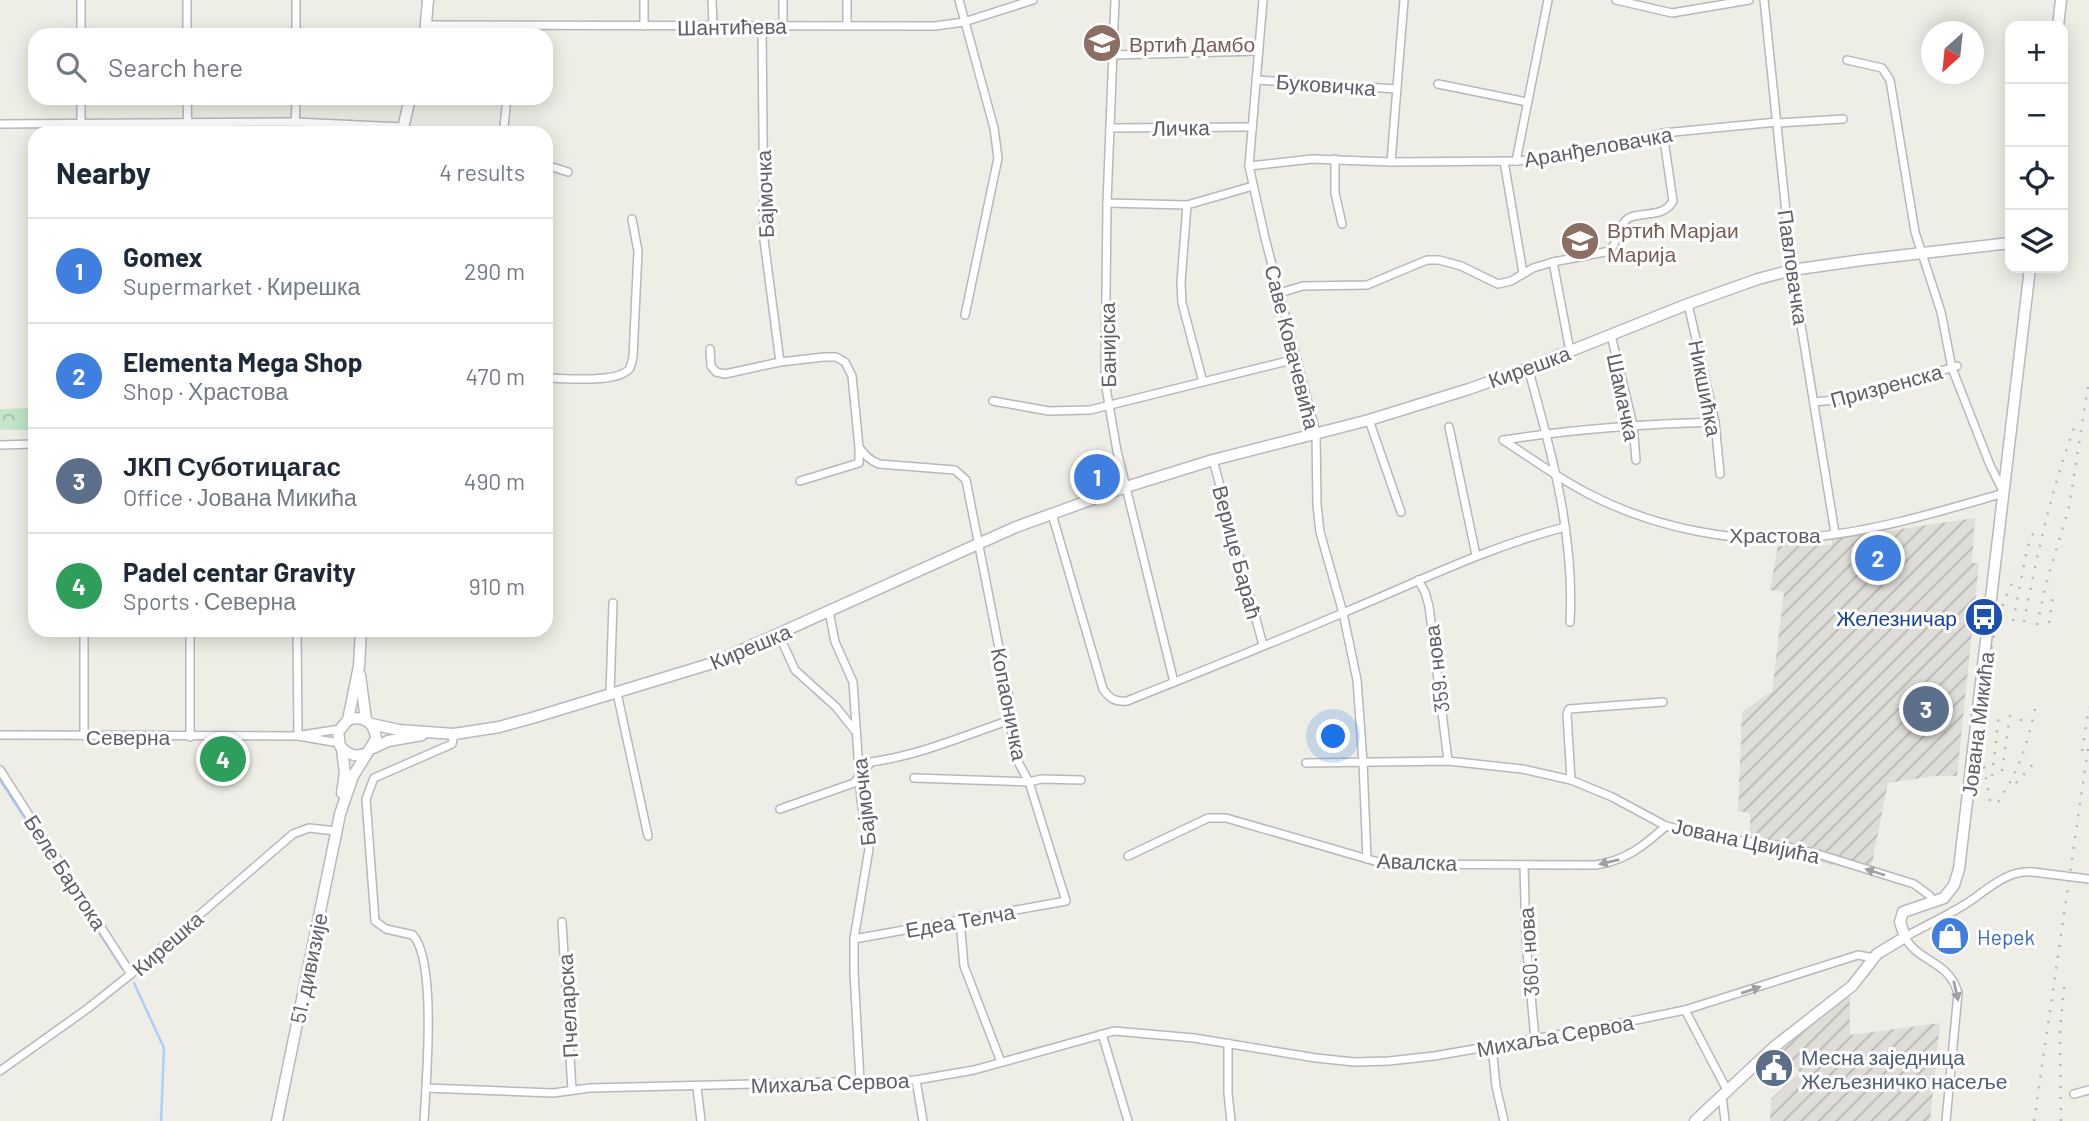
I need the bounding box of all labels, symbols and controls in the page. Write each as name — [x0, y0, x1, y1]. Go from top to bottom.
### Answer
street label: Шантићева — [677, 13, 787, 39]
north arrow — [1921, 21, 1984, 84]
map controls — [2005, 21, 2068, 273]
button: + — [2005, 21, 2068, 84]
school or university icon: Вртић Дамбо — [1081, 22, 1123, 64]
search box — [28, 28, 553, 105]
place label: Вртић Дамбо — [1129, 31, 1255, 56]
icon: search — [52, 48, 90, 86]
text: Search here — [108, 51, 243, 82]
street label: Буковичка — [1275, 68, 1377, 100]
button: − — [2005, 84, 2068, 147]
street label: Личка — [1152, 114, 1210, 140]
street label: Аранђеловачка — [1522, 121, 1674, 171]
button: locate — [2005, 147, 2068, 210]
street label: Бајмочка — [750, 149, 778, 238]
text: Nearby — [56, 154, 151, 190]
text: 4 results — [439, 158, 525, 186]
street label: Павловачка — [1774, 208, 1814, 327]
button: layers — [2005, 210, 2068, 273]
place label: Вртић Марјаи Марија — [1607, 217, 1739, 266]
school or university icon: Вртић Марјаи Марија — [1559, 220, 1601, 262]
text: Gomex — [123, 241, 203, 272]
text: 1 — [75, 257, 83, 285]
text: 290 m — [464, 257, 525, 285]
street label: Саве Ковачевића — [1260, 262, 1326, 432]
text: Supermarket · Кирешка — [123, 272, 360, 300]
street label: Банијска — [1094, 302, 1120, 388]
street label: Никшићка — [1684, 338, 1728, 439]
street label: Кирешка — [1485, 340, 1574, 392]
text: Elementa Mega Shop — [123, 346, 363, 377]
street label: Шамачка — [1603, 351, 1646, 443]
street label: Призренска — [1827, 358, 1945, 412]
text: 2 — [73, 362, 85, 390]
text: 470 m — [466, 362, 525, 390]
text: Shop · Храстова — [123, 377, 288, 405]
text: ЈКП Суботицагас — [123, 450, 341, 481]
pin: 1 — [1074, 451, 1120, 503]
text: 3 — [73, 467, 85, 495]
text: 490 m — [464, 467, 525, 495]
street label: Верице Бараћ — [1208, 482, 1268, 622]
text: Office · Јована Микића — [123, 483, 357, 511]
street label: Храстова — [1729, 522, 1821, 547]
pin: 2 — [1855, 532, 1901, 584]
text: Padel centar Gravity — [123, 556, 356, 587]
text: 4 — [72, 572, 86, 600]
text: 910 m — [469, 572, 525, 600]
text: Sports · Северна — [123, 587, 296, 615]
bus stop icon: Железничар — [1963, 596, 2005, 638]
place label: Железничар — [1836, 605, 1957, 630]
street label: Кирешка — [706, 618, 795, 674]
street label: 359. нова — [1418, 623, 1454, 714]
street label: Копаоничка — [987, 646, 1033, 763]
street label: Јована Микића — [1956, 650, 1998, 798]
pin: 3 — [1903, 683, 1949, 735]
your location — [1316, 719, 1350, 753]
street label: Северна — [86, 724, 171, 749]
pin: 4 — [200, 733, 246, 785]
street label: Бајмочка — [846, 757, 880, 847]
street label: Беле Бартока — [20, 810, 113, 934]
street label: Јована Цвијића — [1670, 812, 1822, 868]
street label: Авалска — [1376, 847, 1458, 875]
one-way arrow — [1598, 857, 1620, 868]
one-way arrow — [1864, 866, 1885, 877]
street label: Едеа Телча — [903, 898, 1017, 942]
street label: Кирешка — [127, 905, 208, 980]
street label: 360. нова — [1512, 906, 1544, 997]
street label: 51. дивизије — [284, 911, 332, 1025]
shop icon: Hepek — [1929, 915, 1971, 957]
place label: Hepek — [1977, 924, 2035, 949]
street label: Пчеларска — [552, 953, 582, 1059]
one-way arrow — [1950, 980, 1961, 1002]
one-way arrow — [1740, 984, 1761, 995]
street label: Михаља Сервоа — [1475, 1009, 1636, 1061]
place label: Месна заједница Жељезничко насеље — [1801, 1044, 2007, 1093]
public building icon: Месна заједница Жељезничко насеље — [1753, 1047, 1795, 1089]
street label: Михаља Сервоа — [750, 1067, 910, 1097]

